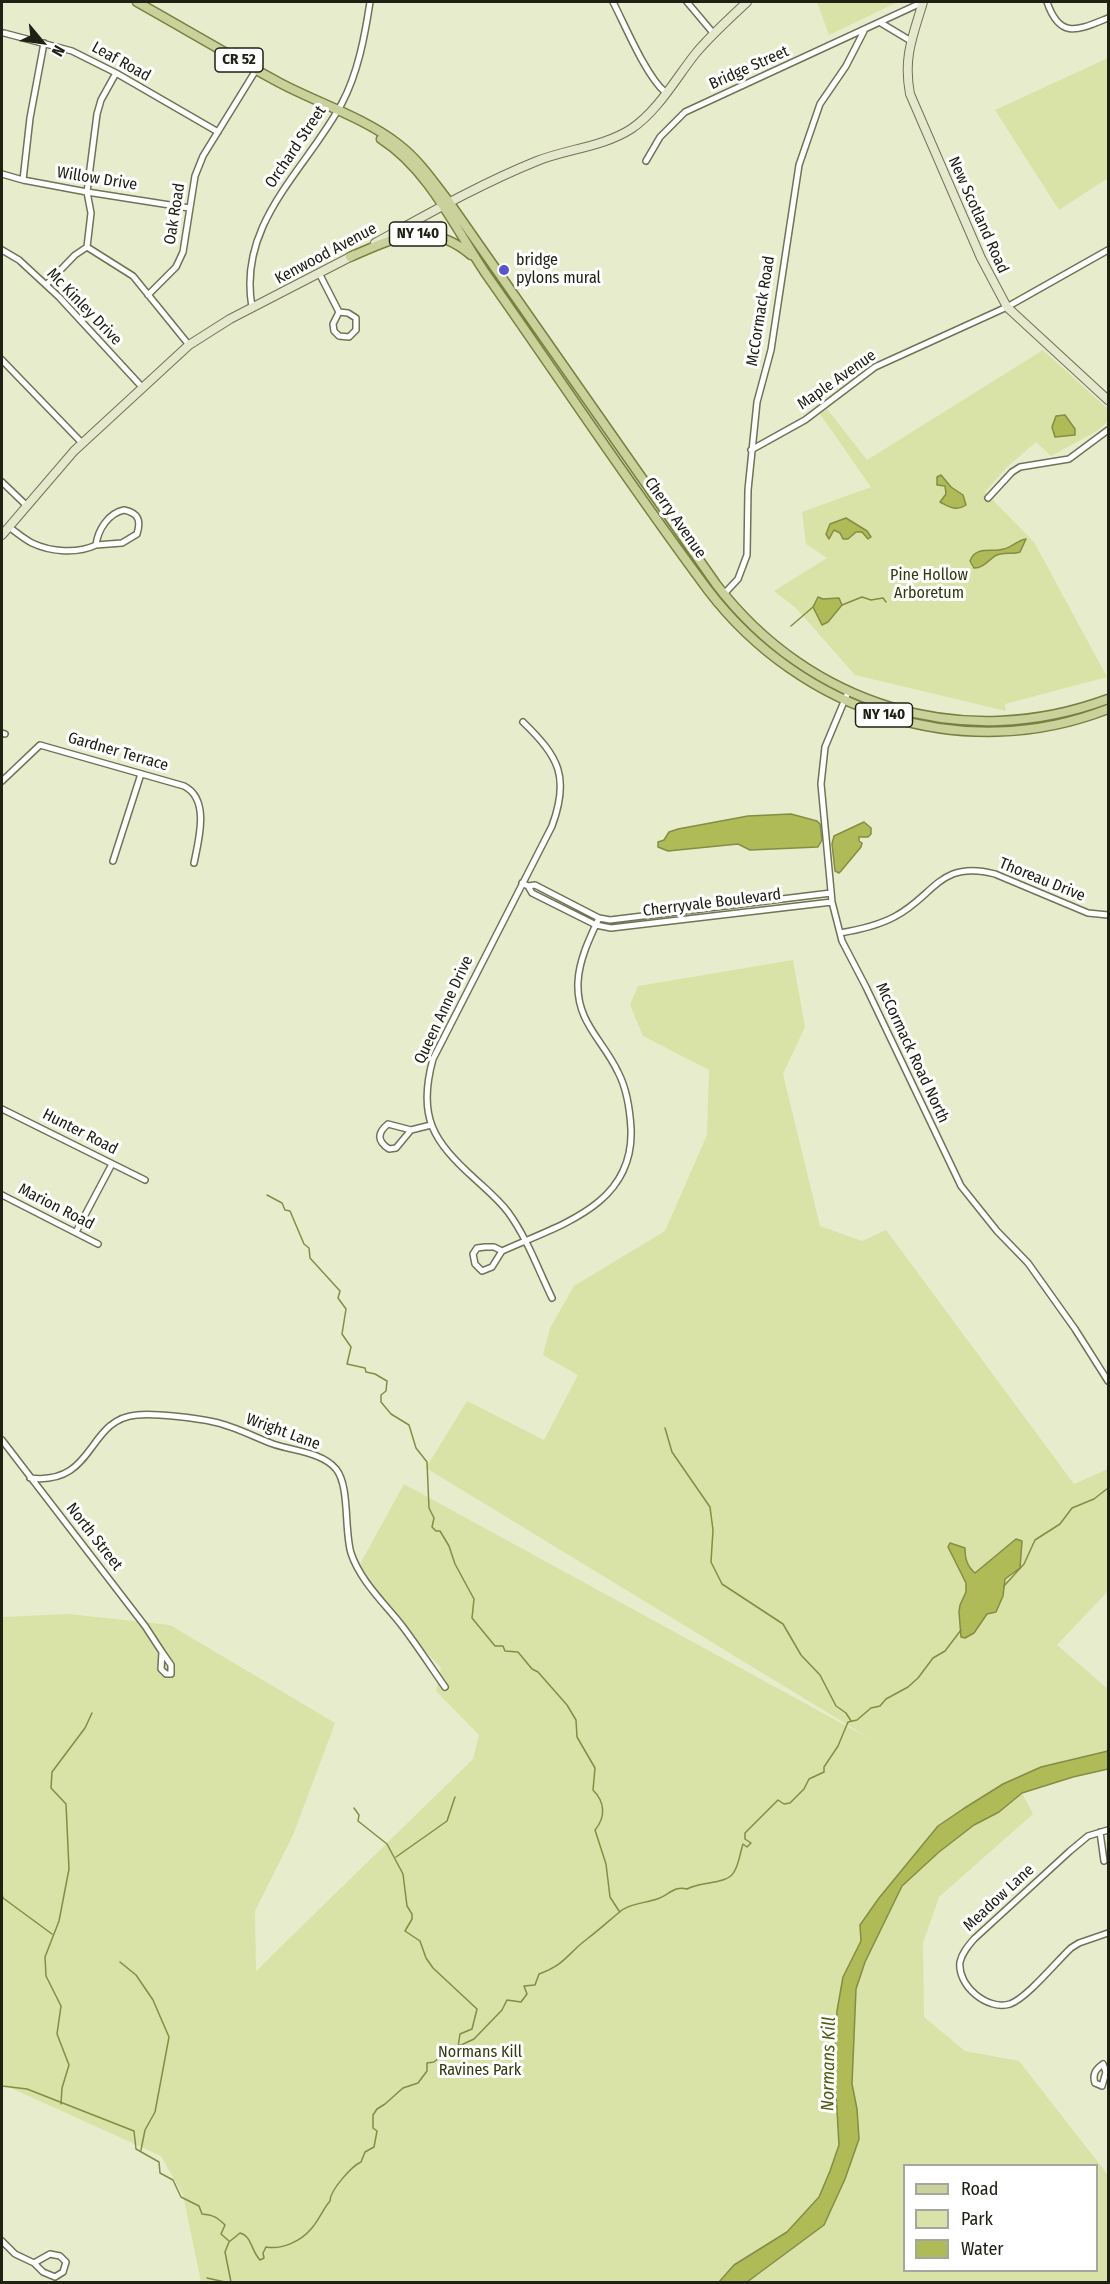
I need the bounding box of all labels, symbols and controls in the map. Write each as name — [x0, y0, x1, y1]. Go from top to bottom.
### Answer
north arrow — [12, 12, 72, 72]
street label: Leaf Road — [88, 38, 154, 86]
text: N — [48, 42, 69, 60]
street label: Bridge Street — [706, 42, 792, 94]
road number: CR 52 — [215, 48, 263, 72]
street label: Orchard Street — [261, 102, 331, 192]
street label: New Scotland Road — [944, 154, 1012, 276]
street label: Willow Drive — [56, 163, 138, 195]
street label: Oak Road — [161, 182, 189, 246]
street label: Kenwood Avenue — [272, 219, 380, 289]
road number: NY 140 — [390, 222, 446, 246]
place label: bridge pylons mural — [516, 251, 601, 289]
street label: McCormack Road — [743, 254, 779, 368]
marker: bridge pylons mural — [497, 263, 511, 277]
street label: Mc Kinley Drive — [42, 264, 126, 350]
street label: Maple Avenue — [794, 346, 880, 414]
street label: Cherry Avenue — [640, 474, 710, 562]
park label: Pine Hollow Arboretum — [890, 566, 968, 604]
road number: NY 140 — [856, 703, 912, 727]
street label: Gardner Terrace — [65, 728, 171, 776]
street label: Thoreau Drive — [996, 854, 1088, 906]
street label: Cherryvale Boulevard — [642, 885, 782, 921]
street label: Queen Anne Drive — [411, 953, 477, 1067]
street label: McCormack Road North — [871, 980, 953, 1126]
street label: Hunter Road — [39, 1105, 121, 1159]
street label: Marion Road — [15, 1180, 97, 1234]
street label: Wright Lane — [243, 1410, 323, 1454]
street label: North Street — [62, 1499, 126, 1575]
street label: Meadow Lane — [960, 1861, 1038, 1935]
water label: Normans Kill — [817, 2017, 841, 2111]
park label: Normans Kill Ravines Park — [438, 2043, 522, 2081]
legend — [903, 2164, 1098, 2272]
text: Road — [961, 2178, 998, 2200]
text: Park — [961, 2208, 993, 2230]
text: Water — [961, 2238, 1004, 2260]

